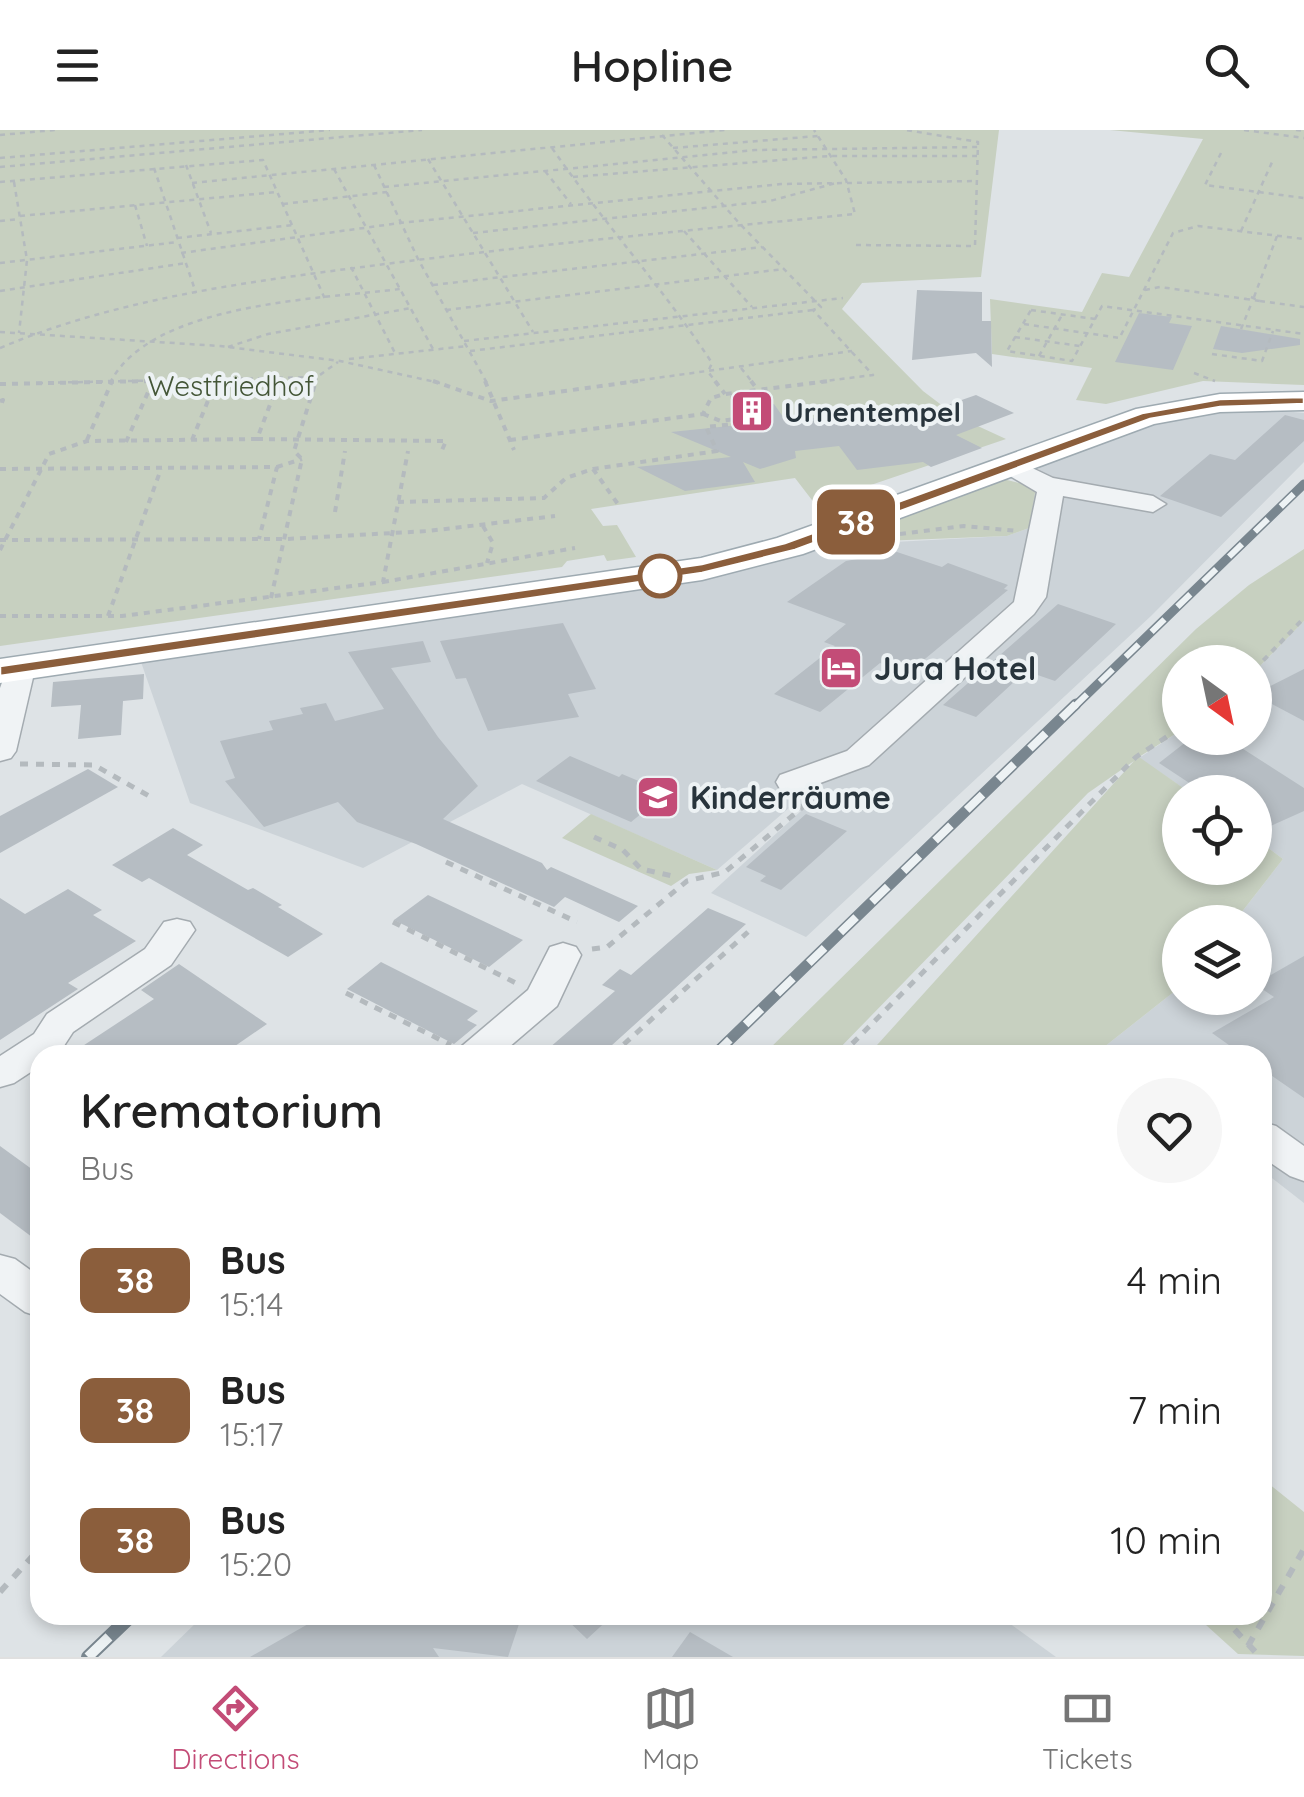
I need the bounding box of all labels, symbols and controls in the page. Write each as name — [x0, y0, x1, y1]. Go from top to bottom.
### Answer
text: Hopline — [571, 37, 733, 93]
icon: menu — [50, 38, 105, 93]
icon: search — [1199, 38, 1254, 93]
park label: Westfriedhof — [148, 368, 314, 403]
building icon: Urnentempel — [729, 388, 775, 434]
place label: Urnentempel — [784, 394, 961, 429]
line badge: 38 — [811, 490, 901, 554]
text: 38 — [837, 500, 875, 544]
unlabelled marker — [639, 555, 681, 597]
hotel icon: Jura Hotel — [818, 645, 864, 691]
north arrow — [1162, 645, 1272, 755]
map controls — [1162, 645, 1272, 1015]
place label: Jura Hotel — [874, 648, 1036, 688]
school or university icon: Kinderräume — [635, 774, 681, 820]
button: locate — [1162, 775, 1272, 885]
place label: Kinderräume — [690, 777, 891, 817]
button: layers — [1162, 905, 1272, 1015]
button: heart — [1117, 1078, 1222, 1183]
text: Krematorium — [80, 1080, 383, 1140]
text: Bus — [80, 1148, 134, 1188]
text: Bus — [220, 1236, 286, 1284]
text: 4 min — [1127, 1256, 1222, 1304]
text: 38 — [116, 1258, 154, 1302]
text: 15:14 — [220, 1284, 284, 1324]
text: Bus — [220, 1366, 286, 1414]
text: 7 min — [1127, 1386, 1222, 1434]
text: 38 — [116, 1388, 154, 1432]
text: 15:17 — [220, 1414, 284, 1454]
text: Bus — [220, 1496, 286, 1544]
text: 10 min — [1110, 1516, 1222, 1564]
text: 38 — [116, 1518, 154, 1562]
text: 15:20 — [220, 1544, 292, 1584]
tab: Directions — [171, 1681, 300, 1776]
tab: Map — [642, 1681, 699, 1776]
tab: Tickets — [1042, 1681, 1133, 1776]

